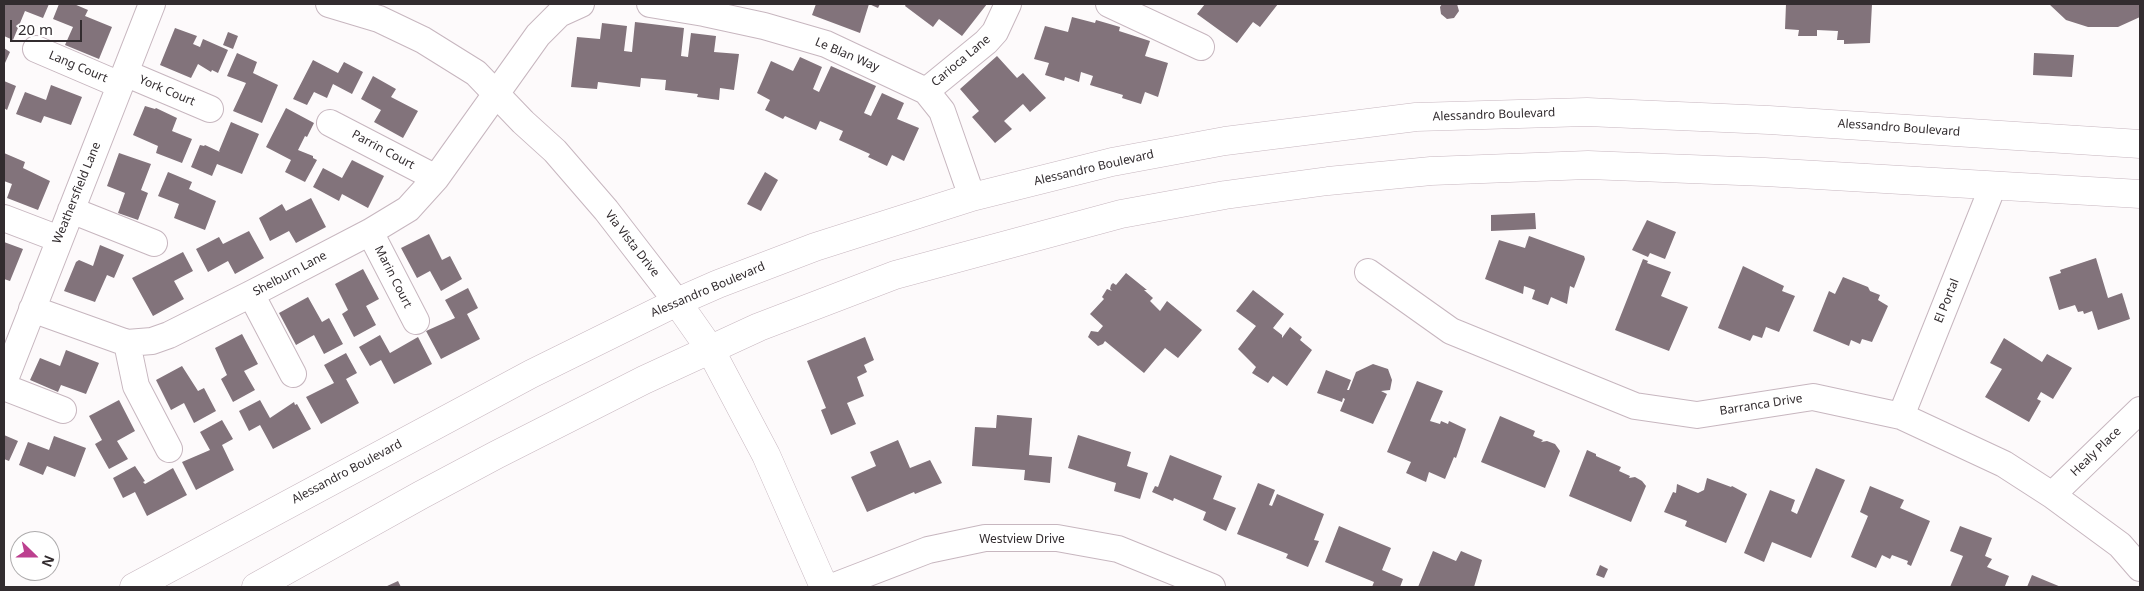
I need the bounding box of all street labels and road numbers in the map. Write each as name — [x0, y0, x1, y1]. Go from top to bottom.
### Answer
street label: Carioca Lane — [929, 32, 993, 90]
street label: Le Blan Way — [813, 35, 881, 75]
street label: Lang Court — [46, 48, 110, 86]
street label: York Court — [137, 73, 197, 109]
street label: Alessandro Boulevard — [1432, 106, 1556, 124]
street label: Alessandro Boulevard — [1837, 117, 1961, 139]
street label: Parrin Court — [349, 127, 417, 173]
street label: Weathersfield Lane — [50, 140, 104, 246]
street label: Alessandro Boulevard — [1033, 147, 1155, 189]
street label: Via Vista Drive — [602, 208, 662, 280]
street label: Marin Court — [371, 244, 415, 310]
street label: Shelburn Lane — [251, 249, 329, 299]
street label: Alessandro Boulevard — [649, 259, 767, 321]
street label: El Portal — [1932, 277, 1962, 325]
street label: Barranca Drive — [1719, 391, 1803, 419]
street label: Healy Place — [2068, 424, 2124, 480]
street label: Alessandro Boulevard — [289, 437, 405, 507]
street label: Westview Drive — [979, 533, 1065, 547]

